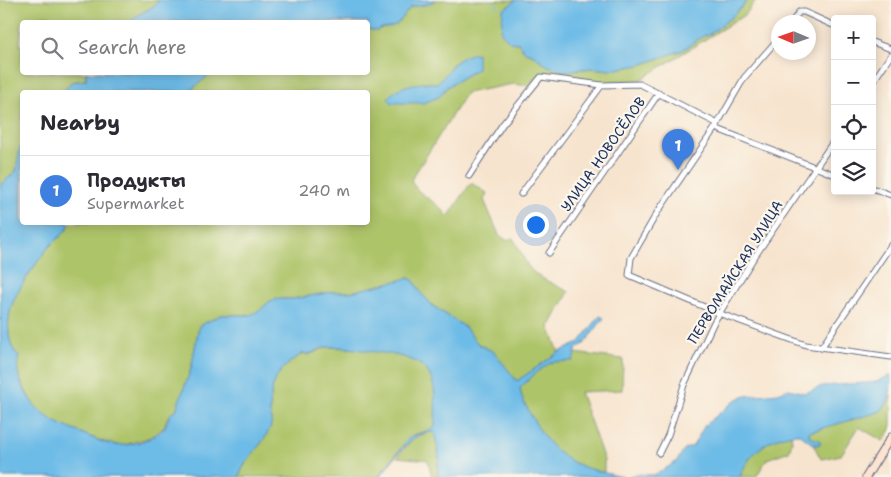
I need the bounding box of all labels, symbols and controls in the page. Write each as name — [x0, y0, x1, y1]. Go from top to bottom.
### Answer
north arrow — [771, 15, 816, 60]
map controls — [831, 15, 876, 195]
button: + — [831, 15, 876, 60]
search box — [20, 20, 370, 75]
icon: search — [38, 34, 66, 62]
text: Search here — [78, 35, 187, 60]
button: − — [831, 60, 876, 105]
street label: УЛИЦА НОВОСЁЛОВ — [557, 93, 649, 215]
button: locate — [831, 105, 876, 150]
text: Nearby — [40, 109, 120, 137]
pin: 1 — [662, 129, 694, 170]
button: layers — [831, 150, 876, 195]
text: Продукты — [87, 168, 186, 193]
text: 1 — [52, 180, 60, 201]
text: 240 m — [298, 180, 350, 201]
text: Supermarket — [87, 193, 184, 214]
street label: ПЕРВОМАЙСКАЯ УЛИЦА — [683, 197, 787, 347]
your location — [523, 212, 549, 238]

